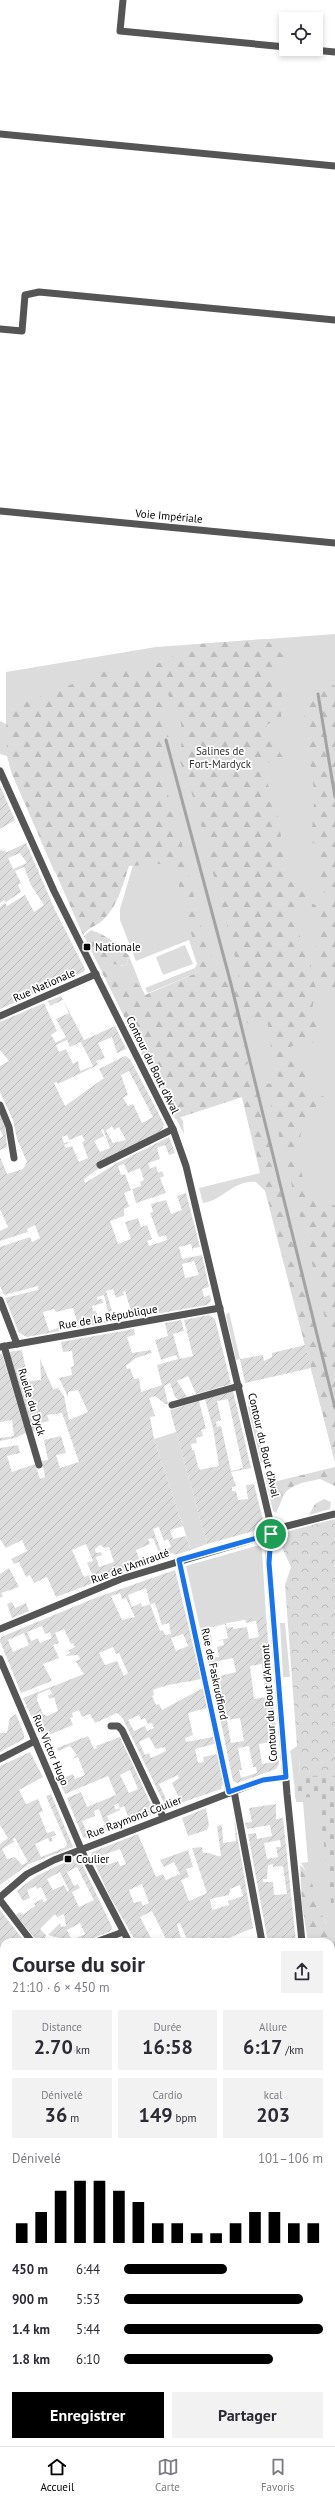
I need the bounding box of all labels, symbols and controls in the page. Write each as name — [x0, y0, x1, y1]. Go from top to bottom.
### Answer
map controls — [279, 12, 323, 56]
button: locate — [279, 12, 323, 56]
street label: Voie Impériale — [134, 506, 204, 526]
park label: Salines de Fort-Mardyck — [189, 744, 252, 771]
place label: Nationale — [95, 940, 141, 954]
marker: Nationale — [82, 942, 92, 952]
street label: Rue Nationale — [11, 965, 78, 1005]
street label: Contour du Bout d'Aval — [123, 1014, 183, 1117]
street label: Rue de la République — [58, 1301, 159, 1333]
street label: Ruelle du Dyck — [15, 1367, 49, 1438]
street label: Contour du Bout d'Aval — [245, 1391, 283, 1499]
pin — [254, 1517, 288, 1551]
icon: arrive — [260, 1523, 282, 1545]
street label: Rue de l'Amirauté — [89, 1545, 171, 1587]
street label: Rue de Faskrudfiord — [198, 1627, 232, 1721]
street label: Contour du Bout d'Amont — [258, 1644, 280, 1762]
street label: Rue Victor Hugo — [30, 1712, 72, 1788]
street label: Rue Raymond Coulier — [84, 1792, 184, 1842]
place label: Coulier — [76, 1852, 109, 1866]
marker: Coulier — [63, 1854, 73, 1864]
text: Course du soir — [12, 1950, 145, 1978]
button: share — [281, 1951, 323, 1993]
text: 21:10 · 6 × 450 m — [12, 1979, 109, 1996]
text: Distance — [42, 2020, 82, 2034]
text: Durée — [154, 2020, 181, 2034]
text: Allure — [259, 2020, 287, 2034]
text: 2.70 — [34, 2034, 73, 2060]
text: 16:58 — [142, 2034, 193, 2060]
text: 6:17 — [243, 2034, 282, 2060]
text: km — [73, 2043, 90, 2057]
text: /km — [282, 2043, 303, 2057]
text: Dénivelé — [41, 2088, 82, 2102]
text: Cardio — [152, 2088, 183, 2102]
text: kcal — [264, 2088, 283, 2102]
text: 36 — [45, 2102, 67, 2128]
text: 149 — [139, 2102, 173, 2128]
text: 203 — [256, 2102, 290, 2128]
text: m — [67, 2111, 79, 2125]
text: bpm — [173, 2111, 196, 2125]
text: Dénivelé — [12, 2150, 61, 2167]
text: 101–106 m — [258, 2150, 323, 2167]
text: 450 m — [12, 2261, 48, 2278]
text: 6:44 — [76, 2261, 100, 2278]
text: 900 m — [12, 2291, 48, 2308]
text: 5:53 — [76, 2291, 100, 2308]
text: 1.4 km — [12, 2321, 50, 2338]
text: 5:44 — [76, 2321, 100, 2338]
text: 1.8 km — [12, 2351, 50, 2368]
text: 6:10 — [76, 2351, 100, 2368]
button: Enregistrer — [12, 2392, 164, 2438]
button: Partager — [172, 2392, 323, 2438]
tab: Accueil — [40, 2456, 74, 2494]
tab: Carte — [155, 2456, 180, 2494]
tab: Favoris — [261, 2456, 294, 2494]

